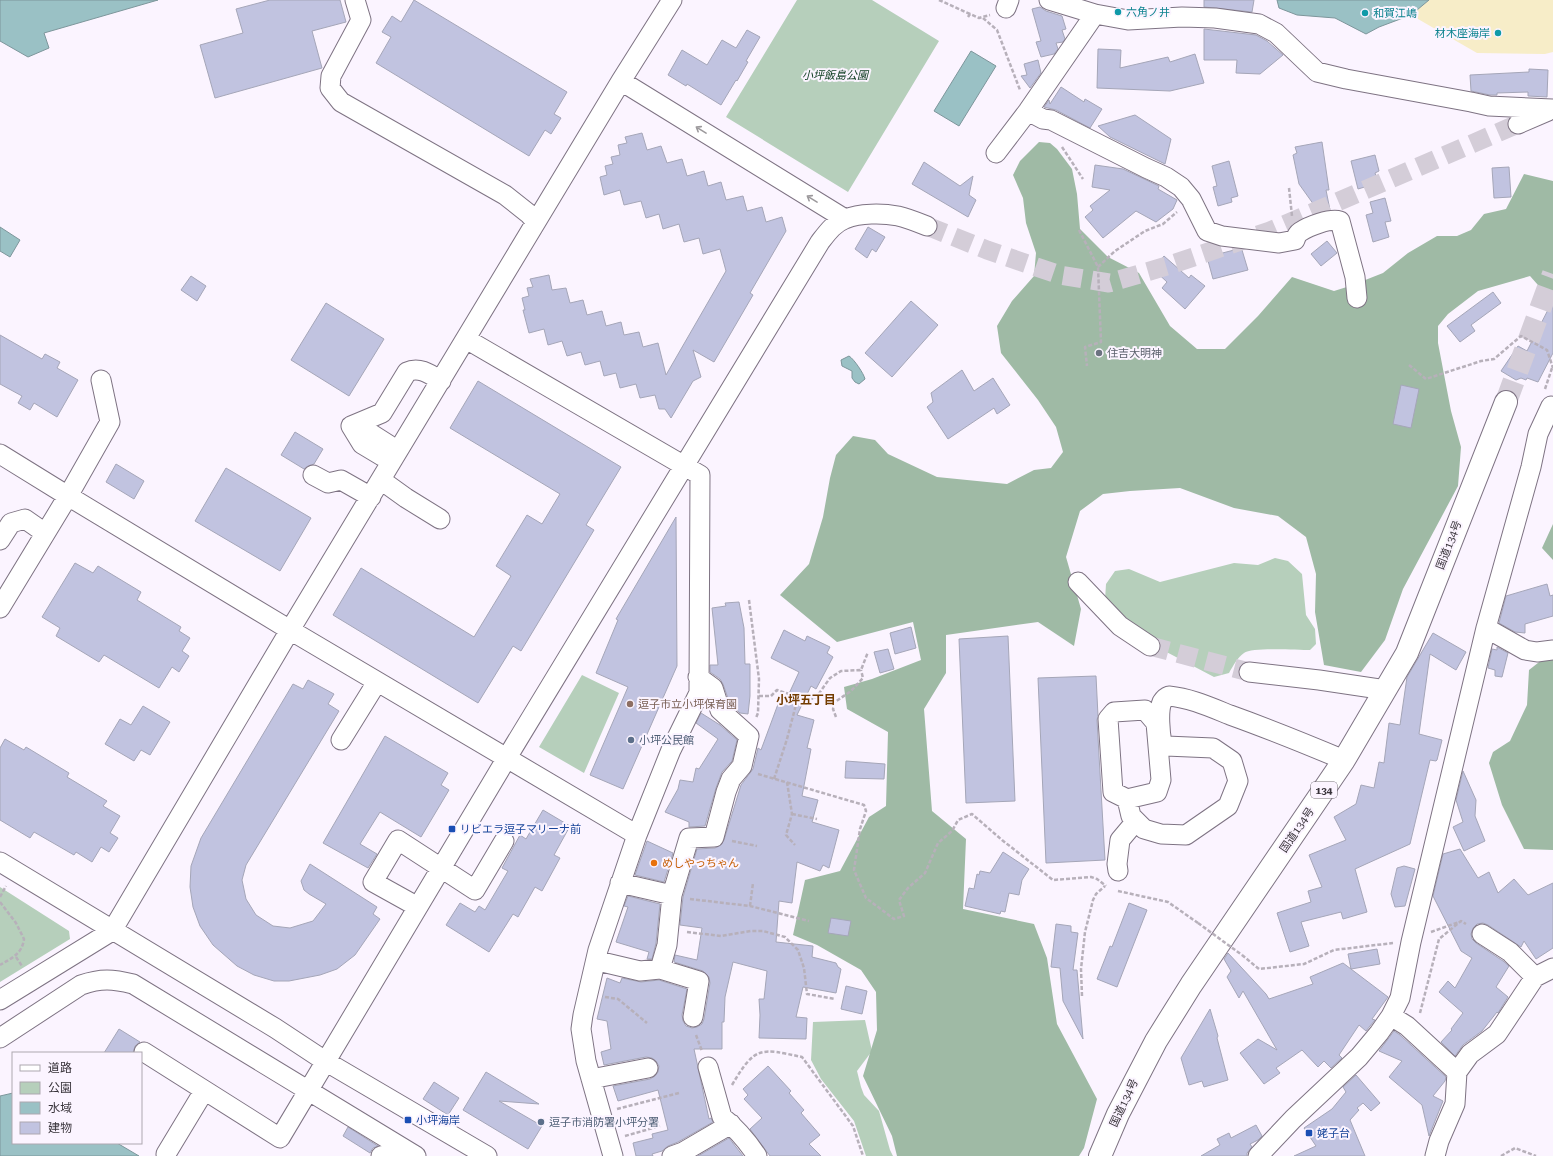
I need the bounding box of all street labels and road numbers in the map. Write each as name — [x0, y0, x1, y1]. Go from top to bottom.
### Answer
street label: 国道134号 — [1434, 519, 1464, 571]
road number: 134 — [1311, 782, 1337, 798]
street label: 国道134号 — [1277, 805, 1317, 855]
street label: 国道134号 — [1107, 1077, 1141, 1129]

